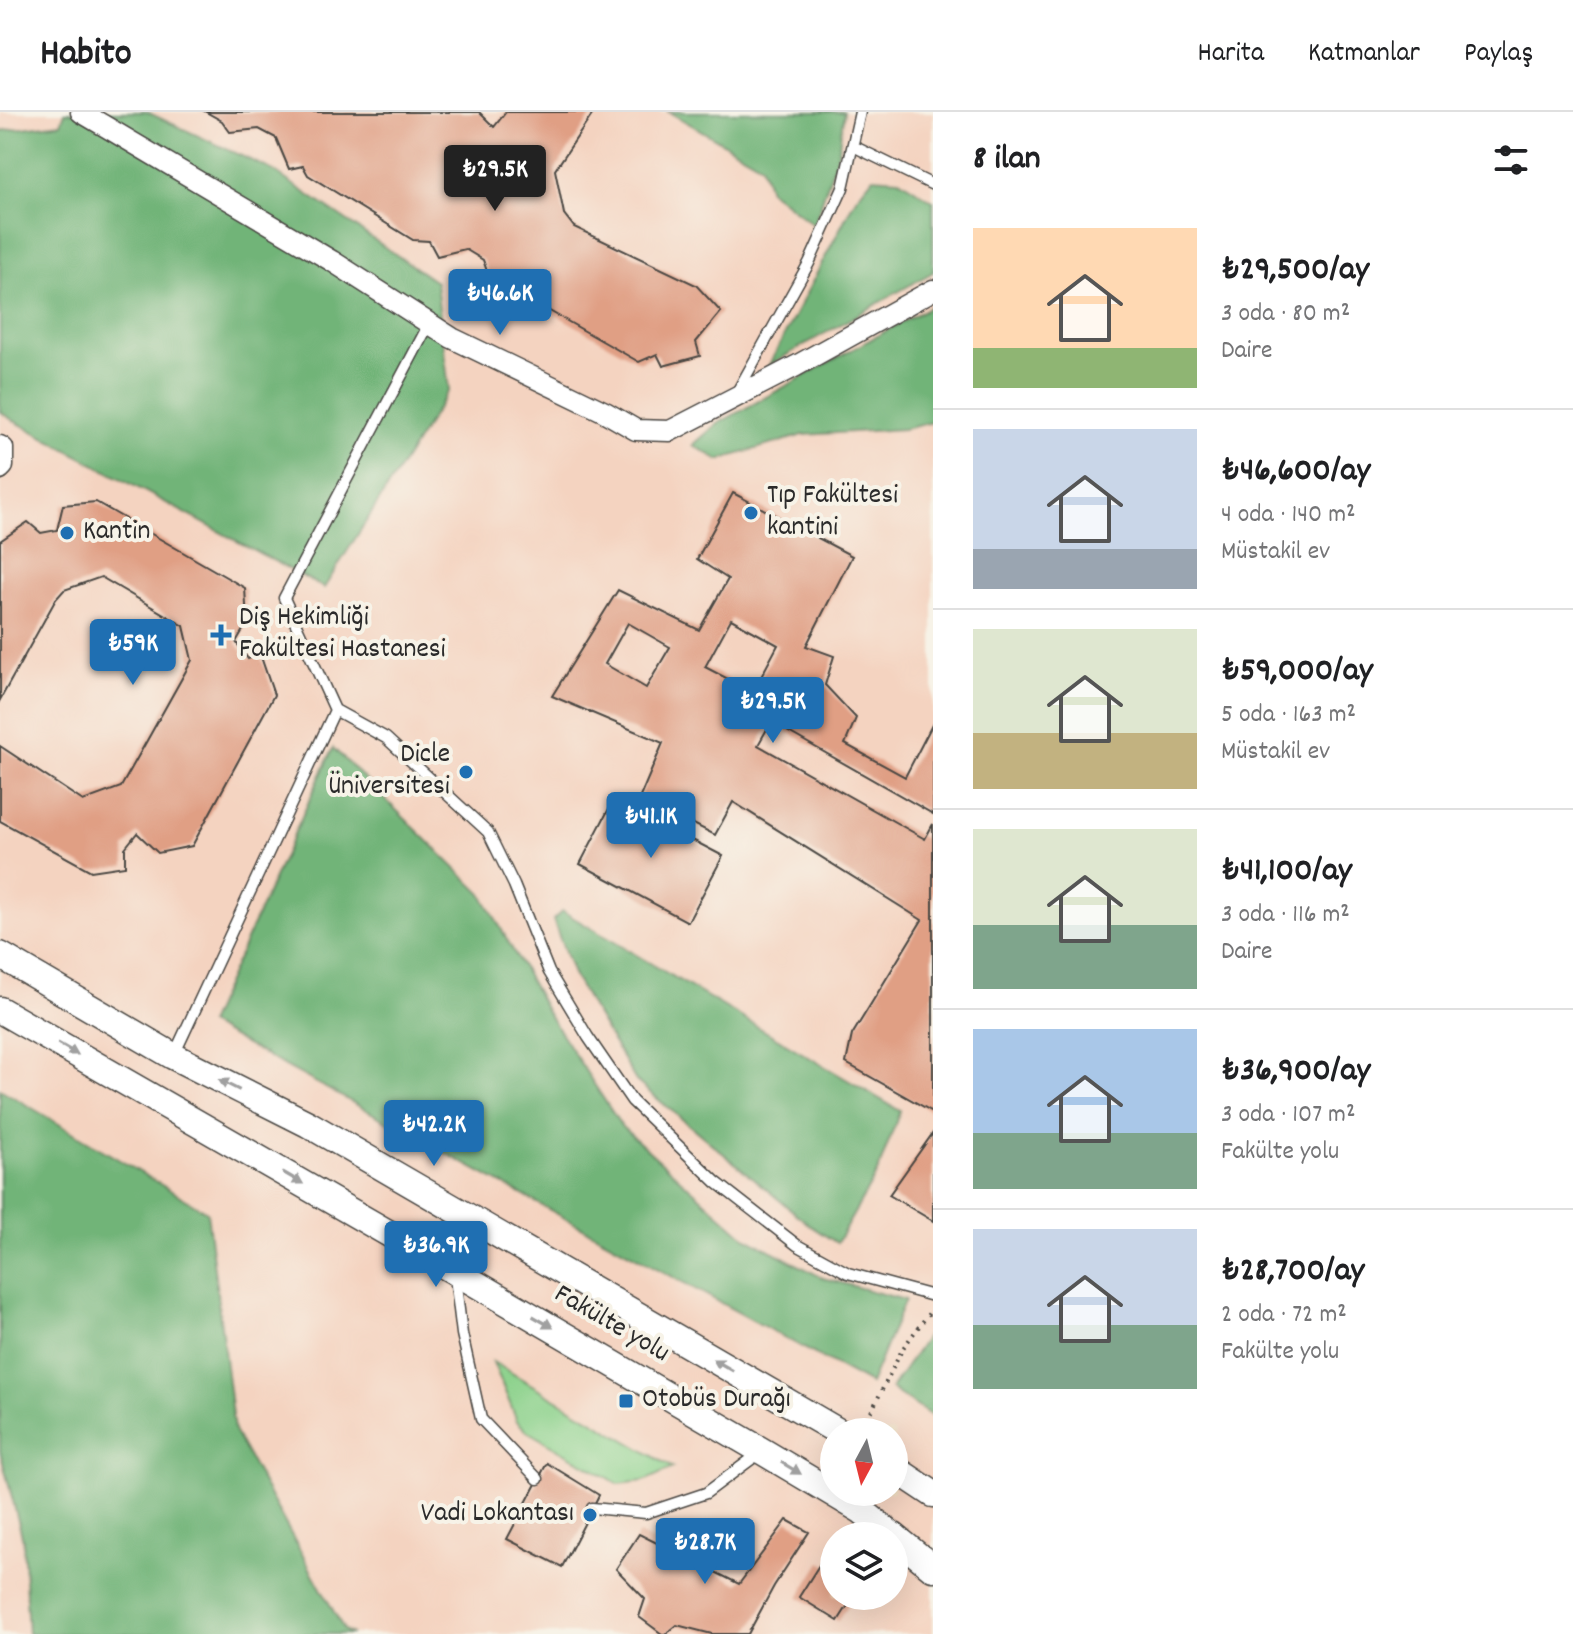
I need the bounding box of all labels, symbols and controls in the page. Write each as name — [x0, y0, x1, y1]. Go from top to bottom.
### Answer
text: Habito — [40, 28, 132, 83]
text: Harita — [1198, 35, 1264, 75]
text: Katmanlar — [1308, 35, 1420, 75]
text: Paylaş — [1464, 35, 1533, 75]
text: 8 ilan — [973, 136, 1040, 185]
icon: filters — [1489, 138, 1533, 182]
pin: ₺29.5K — [430, 145, 560, 213]
text: ₺29.5K — [462, 152, 528, 189]
text: ₺29,500/ay — [1221, 247, 1369, 296]
icon: home — [1037, 260, 1133, 356]
pin: ₺46.6K — [435, 269, 565, 337]
text: ₺46.6K — [466, 276, 534, 313]
text: 3 oda · 80 m² — [1221, 296, 1350, 333]
text: Daire — [1221, 333, 1272, 370]
text: ₺46,600/ay — [1221, 448, 1370, 497]
icon: home — [1037, 461, 1133, 557]
place label: Tıp Fakültesi kantini — [767, 477, 898, 549]
text: 4 oda · 140 m² — [1221, 497, 1356, 534]
marker: Tıp Fakültesi kantini — [742, 504, 760, 522]
place label: Kantin — [83, 513, 150, 553]
marker: Kantin — [58, 524, 76, 542]
text: Müstakil ev — [1221, 534, 1330, 571]
place label: Diş Hekimliği Fakültesi Hastanesi — [239, 599, 446, 671]
pin: ₺59K — [86, 619, 180, 687]
marker: Diş Hekimliği Fakültesi Hastanesi — [210, 624, 232, 646]
text: ₺59K — [108, 626, 158, 663]
text: ₺59,000/ay — [1221, 648, 1373, 697]
icon: home — [1037, 661, 1133, 757]
pin: ₺29.5K — [708, 677, 838, 745]
text: ₺29.5K — [740, 684, 806, 721]
text: 5 oda · 163 m² — [1221, 697, 1356, 734]
text: Müstakil ev — [1221, 734, 1330, 771]
place label: Dicle Üniversitesi — [328, 736, 450, 808]
marker: Dicle Üniversitesi — [457, 763, 475, 781]
pin: ₺41.1K — [586, 792, 716, 860]
text: ₺41.1K — [625, 799, 678, 836]
text: ₺41,100/ay — [1221, 848, 1352, 897]
icon: home — [1037, 861, 1133, 957]
text: 3 oda · 116 m² — [1221, 897, 1350, 934]
text: Daire — [1221, 934, 1272, 971]
one-way arrow — [57, 1042, 79, 1056]
text: ₺36,900/ay — [1221, 1048, 1370, 1097]
icon: home — [1037, 1061, 1133, 1157]
one-way arrow — [217, 1078, 240, 1091]
text: 3 oda · 107 m² — [1221, 1097, 1355, 1134]
pin: ₺42.2K — [369, 1100, 499, 1168]
text: ₺42.2K — [402, 1107, 466, 1144]
text: Fakülte yolu — [1221, 1134, 1339, 1171]
one-way arrow — [282, 1171, 304, 1185]
pin: ₺36.9K — [371, 1221, 501, 1289]
text: ₺36.9K — [402, 1228, 470, 1265]
text: ₺28,700/ay — [1221, 1248, 1364, 1297]
icon: home — [1037, 1261, 1133, 1357]
street label: Fakülte yolu — [546, 1276, 676, 1374]
text: 2 oda · 72 m² — [1221, 1297, 1347, 1334]
one-way arrow — [532, 1315, 554, 1329]
text: Fakülte yolu — [1221, 1334, 1339, 1371]
one-way arrow — [712, 1358, 734, 1372]
place label: Otobüs Durağı — [642, 1381, 791, 1421]
marker: Otobüs Durağı — [617, 1392, 635, 1410]
north arrow — [820, 1418, 908, 1506]
map controls — [820, 1418, 908, 1610]
one-way arrow — [780, 1461, 802, 1475]
place label: Vadi Lokantası — [421, 1495, 574, 1535]
marker: Vadi Lokantası — [581, 1506, 599, 1524]
pin: ₺28.7K — [640, 1518, 770, 1586]
button: layers — [820, 1522, 908, 1610]
text: ₺28.7K — [674, 1525, 736, 1562]

